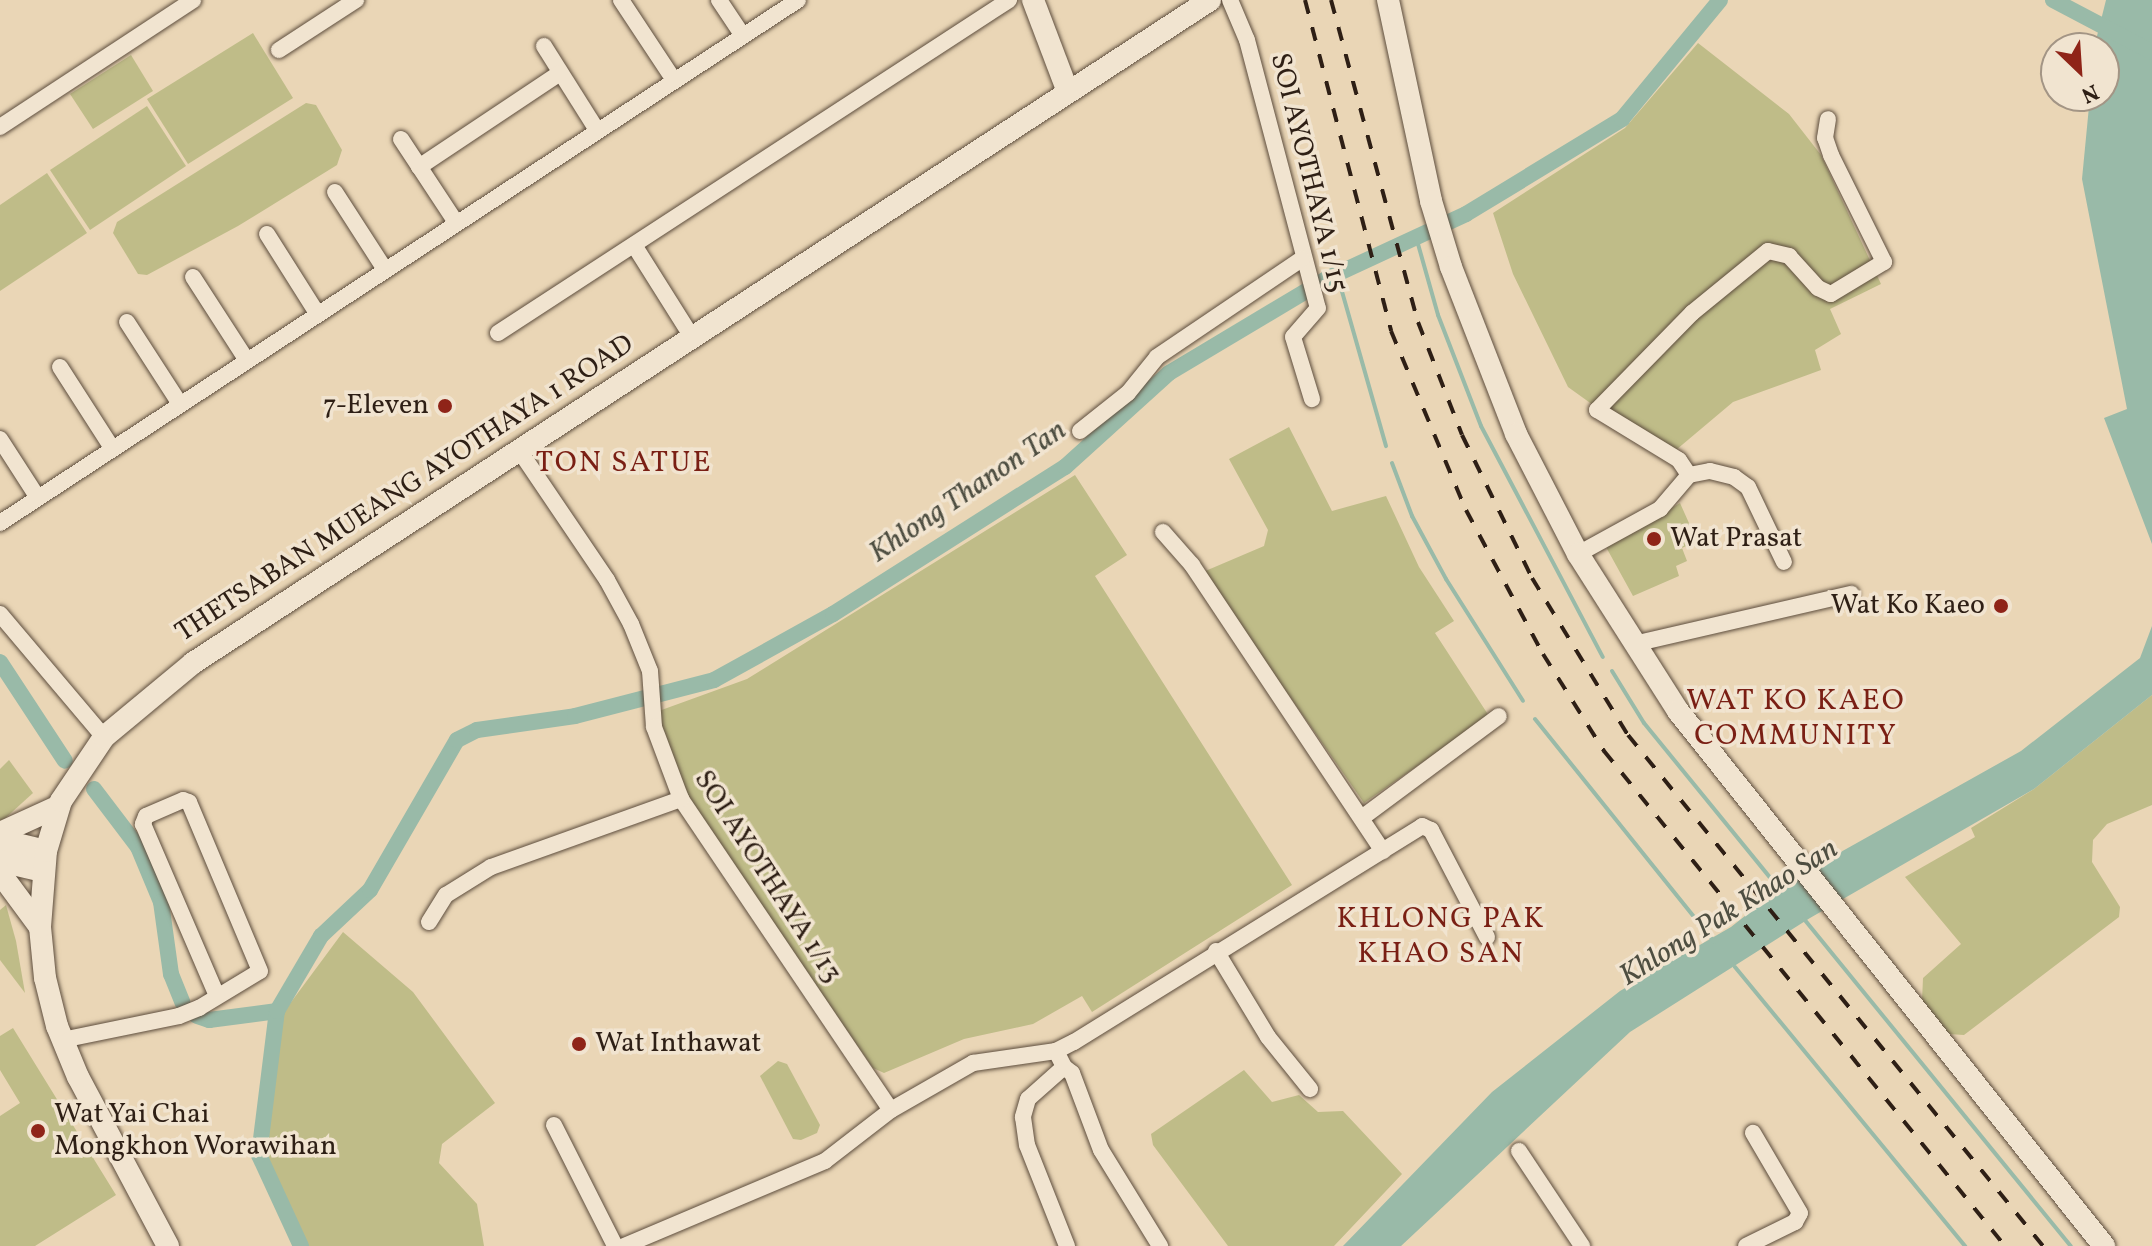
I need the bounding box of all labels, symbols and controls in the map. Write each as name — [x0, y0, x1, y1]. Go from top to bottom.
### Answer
north arrow — [2040, 32, 2120, 112]
street label: SOI AYOTHAYA 1/15 — [1262, 50, 1354, 296]
text: N — [2076, 75, 2103, 110]
street label: THETSABAN MUEANG AYOTHAYA 1 ROAD — [170, 328, 640, 650]
place label: 7-Eleven — [323, 389, 429, 423]
marker: 7-Eleven — [436, 397, 454, 415]
water label: Khlong Thanon Tan — [862, 413, 1074, 571]
district label: TON SATUE — [536, 445, 712, 481]
place label: Wat Prasat — [1670, 522, 1802, 556]
marker: Wat Prasat — [1645, 530, 1663, 548]
place label: Wat Ko Kaeo — [1830, 589, 1985, 623]
marker: Wat Ko Kaeo — [1992, 597, 2010, 615]
district label: WAT KO KAEO COMMUNITY — [1686, 683, 1906, 754]
street label: SOI AYOTHAYA 1/13 — [686, 765, 848, 989]
water label: Khlong Pak Khao San — [1613, 831, 1845, 995]
district label: KHLONG PAK KHAO SAN — [1336, 901, 1546, 972]
place label: Wat Inthawat — [595, 1027, 761, 1061]
marker: Wat Inthawat — [570, 1035, 588, 1053]
place label: Wat Yai Chai Mongkhon Worawihan — [54, 1098, 338, 1164]
marker: Wat Yai Chai Mongkhon Worawihan — [29, 1122, 47, 1140]

